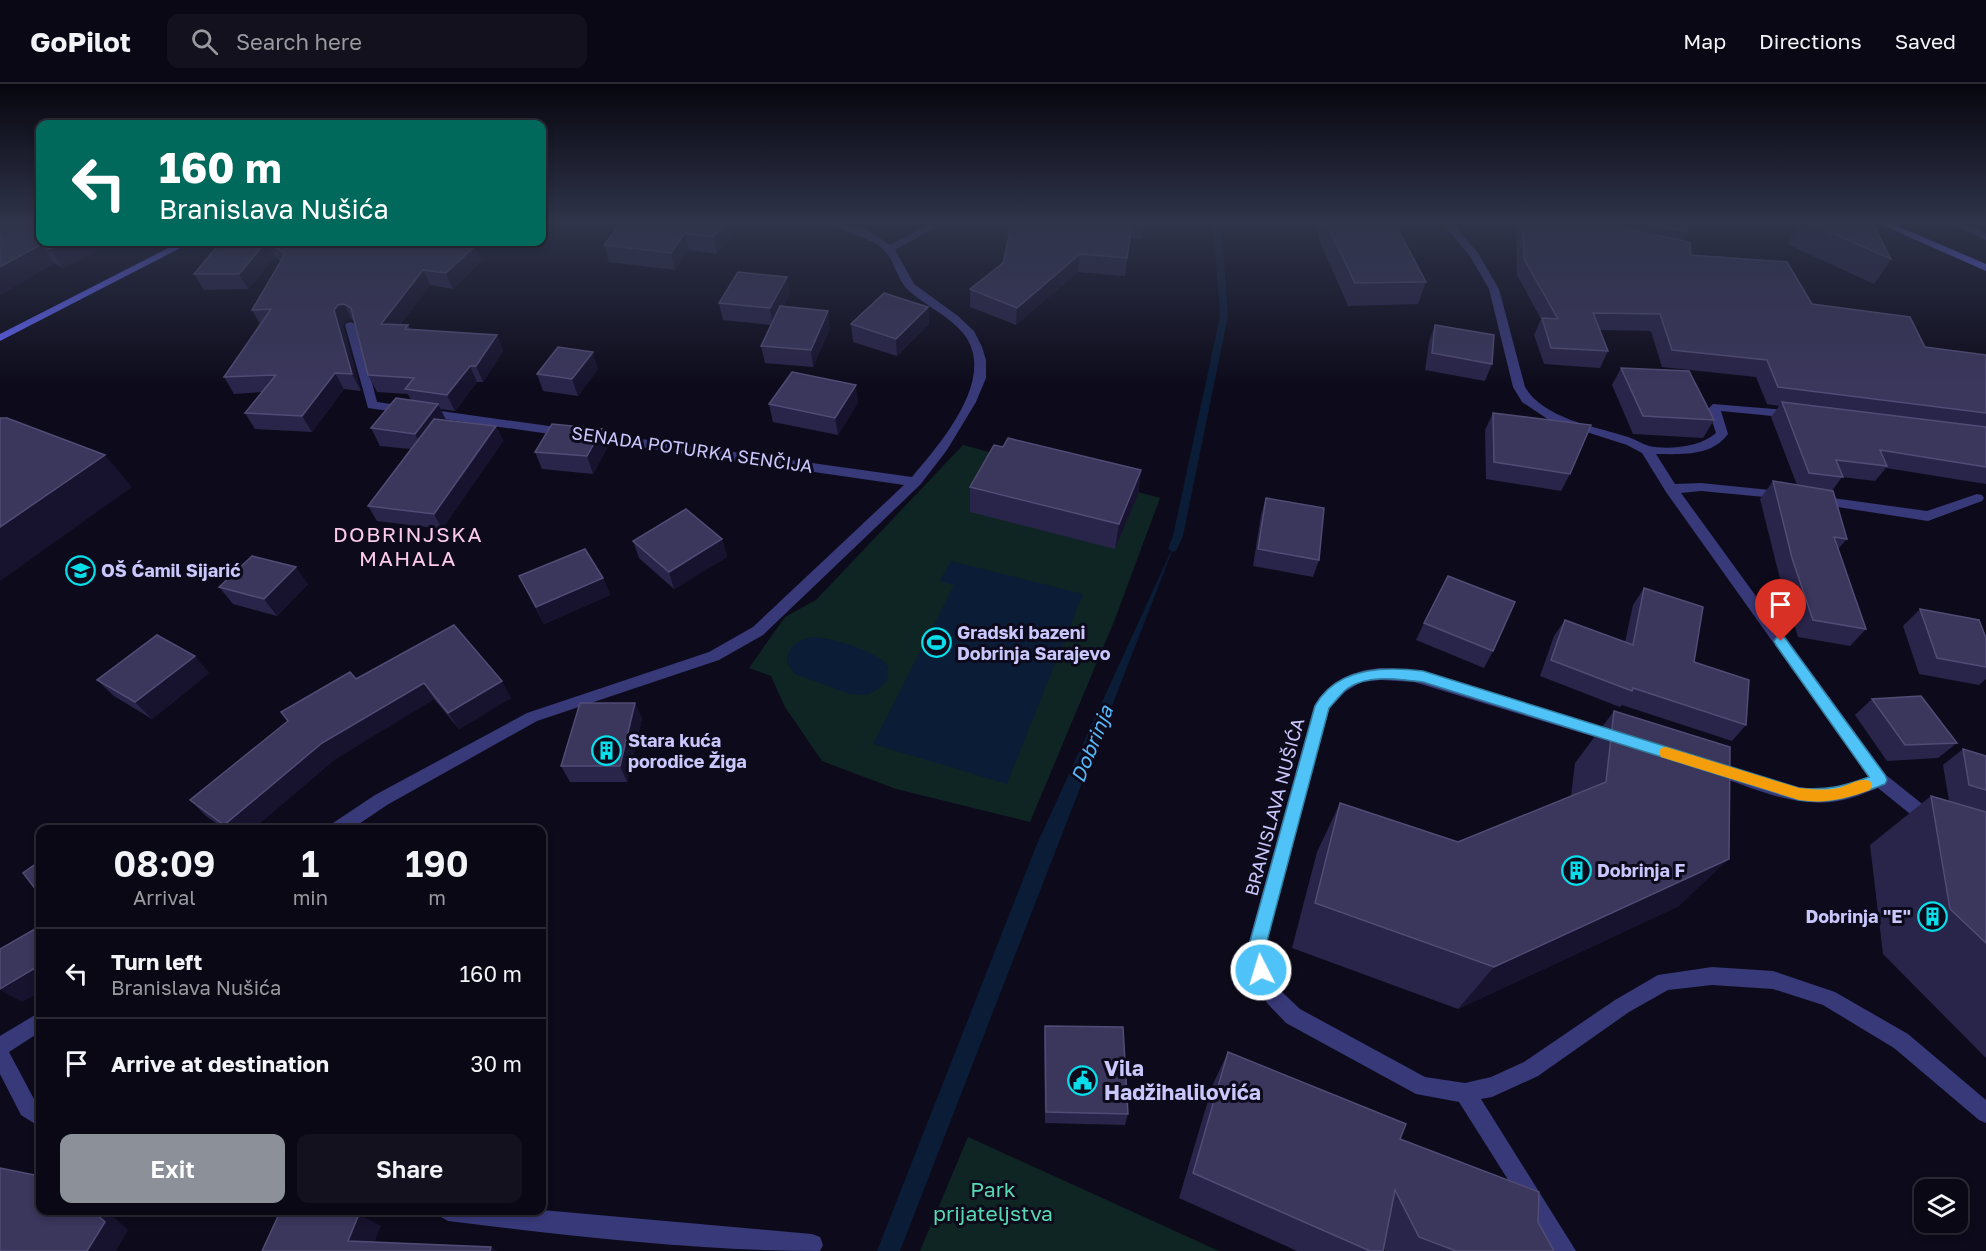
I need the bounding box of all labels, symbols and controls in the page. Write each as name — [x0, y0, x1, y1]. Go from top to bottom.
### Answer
search box — [167, 14, 587, 68]
text: GoPilot — [30, 25, 131, 58]
icon: search — [188, 25, 221, 58]
text: Search here — [236, 28, 362, 55]
text: Map — [1683, 28, 1726, 54]
text: Directions — [1759, 28, 1862, 54]
text: Saved — [1895, 28, 1956, 54]
text: 160 m — [159, 142, 282, 192]
icon: left — [60, 144, 138, 222]
text: Branislava Nušića — [159, 193, 389, 225]
street label: SENADA POTURKA SENČIJA — [570, 421, 814, 477]
district label: DOBRINJSKA MAHALA — [333, 521, 483, 571]
school or university icon: OŠ Ćamil Sijarić — [64, 555, 96, 587]
place label: OŠ Ćamil Sijarić — [101, 559, 241, 581]
pin — [1755, 579, 1806, 641]
icon: arrive — [1764, 588, 1797, 621]
place label: Gradski bazeni Dobrinja Sarajevo — [957, 621, 1111, 664]
sports icon: Gradski bazeni Dobrinja Sarajevo — [920, 627, 952, 659]
water label: Dobrinja — [1065, 701, 1118, 786]
street label: BRANISLAVA NUŠIĆA — [1240, 715, 1308, 898]
place label: Stara kuća porodice Žiga — [628, 729, 747, 772]
building icon: Stara kuća porodice Žiga — [591, 735, 623, 767]
text: 08:09 — [113, 842, 215, 885]
text: 1 — [301, 842, 319, 885]
text: 190 — [405, 842, 469, 885]
building icon: Dobrinja F — [1560, 855, 1592, 887]
place label: Dobrinja F — [1597, 859, 1685, 881]
text: Arrival — [133, 885, 196, 909]
text: min — [293, 885, 328, 909]
text: m — [428, 885, 446, 909]
building icon: Dobrinja "E" — [1916, 901, 1948, 933]
place label: Dobrinja "E" — [1805, 905, 1911, 927]
position arrow — [1229, 938, 1293, 1002]
text: Turn left — [111, 948, 202, 975]
icon: left — [60, 957, 93, 990]
text: 160 m — [459, 960, 522, 987]
text: Branislava Nušića — [111, 975, 281, 999]
icon: arrive — [60, 1047, 93, 1080]
text: Arrive at destination — [111, 1050, 329, 1077]
text: 30 m — [471, 1050, 522, 1077]
place label: Vila Hadžihalilovića — [1104, 1055, 1261, 1105]
public building icon: Vila Hadžihalilovića — [1067, 1065, 1099, 1097]
button: Exit — [60, 1134, 285, 1203]
button: Share — [297, 1134, 522, 1203]
park label: Park prijateljstva — [933, 1176, 1053, 1226]
map controls — [1914, 1179, 1968, 1233]
button: layers — [1914, 1179, 1968, 1233]

